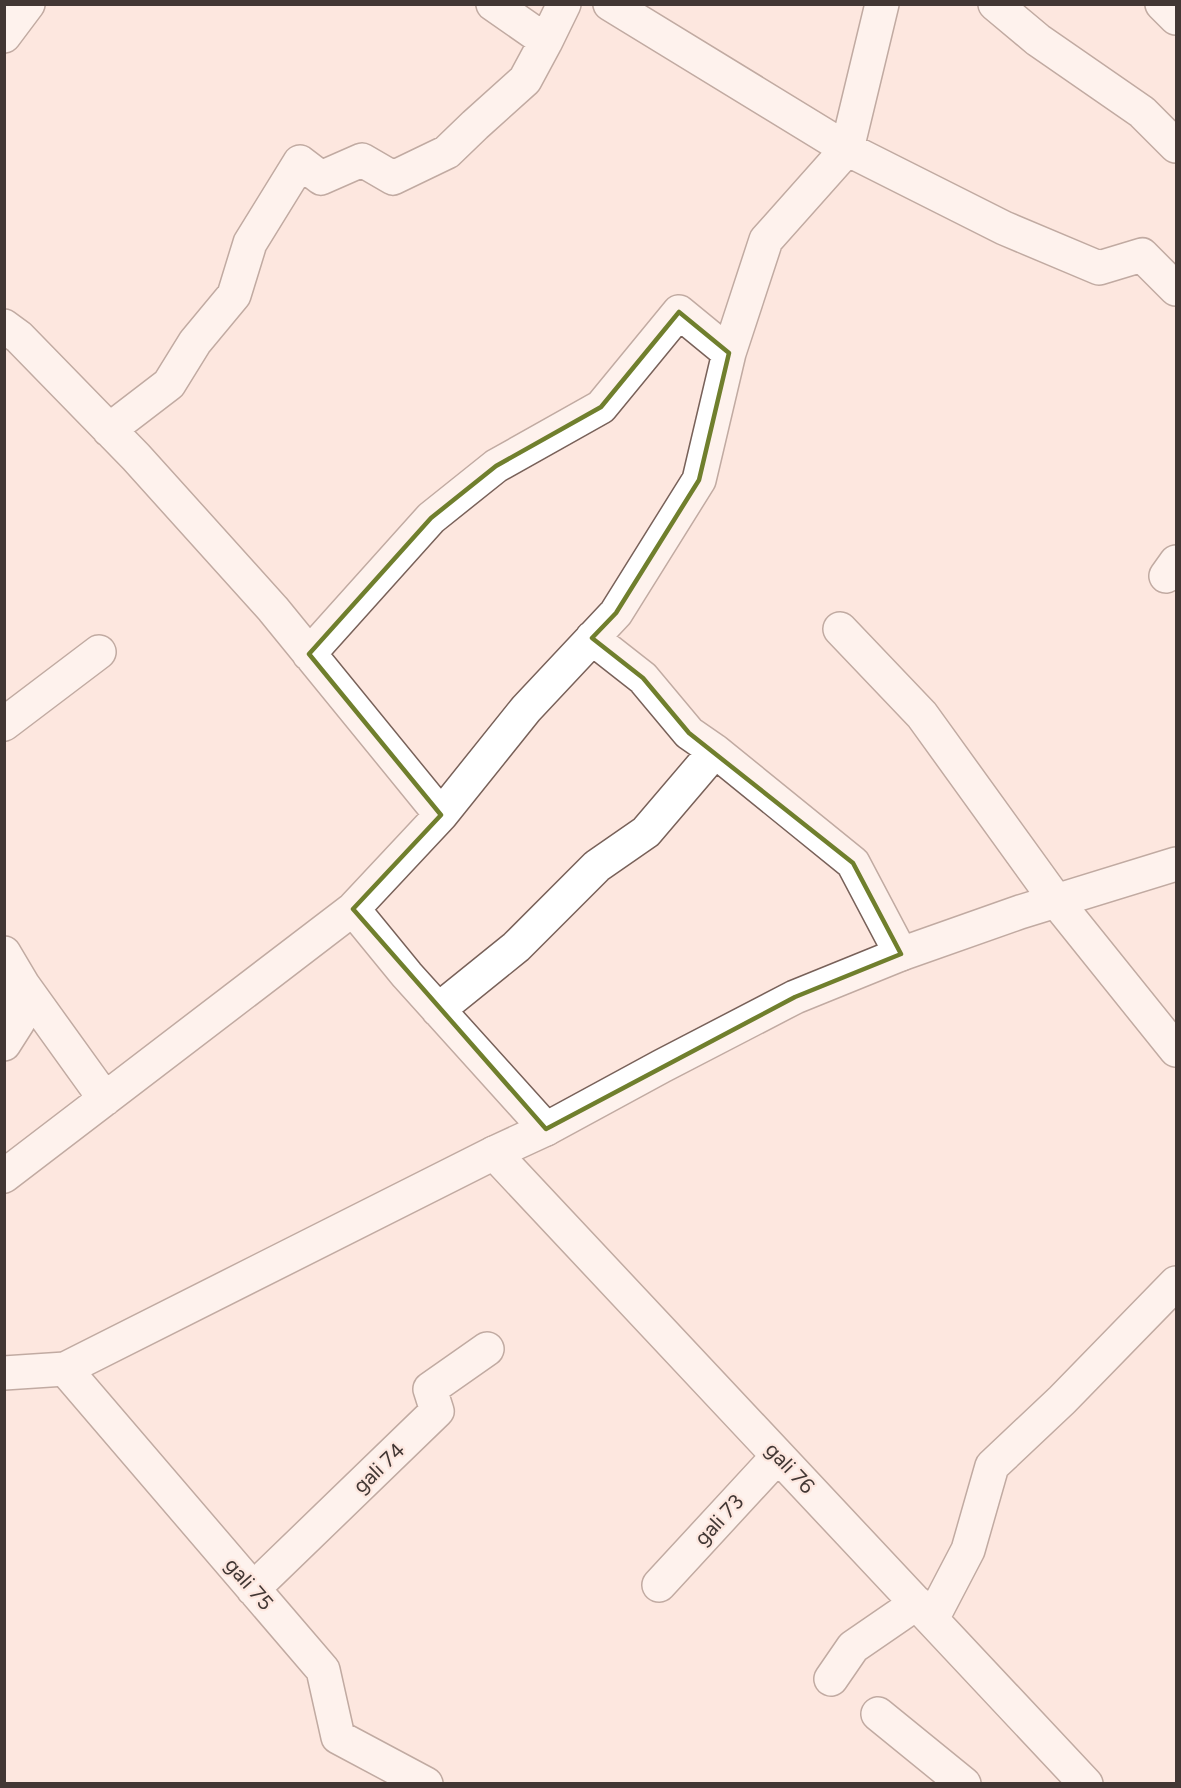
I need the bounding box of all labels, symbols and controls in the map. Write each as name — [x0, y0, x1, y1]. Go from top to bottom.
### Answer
street label: gali 74 — [348, 1437, 410, 1498]
street label: gali 76 — [760, 1437, 820, 1499]
street label: gali 73 — [689, 1489, 748, 1550]
street label: gali 75 — [220, 1552, 279, 1615]

